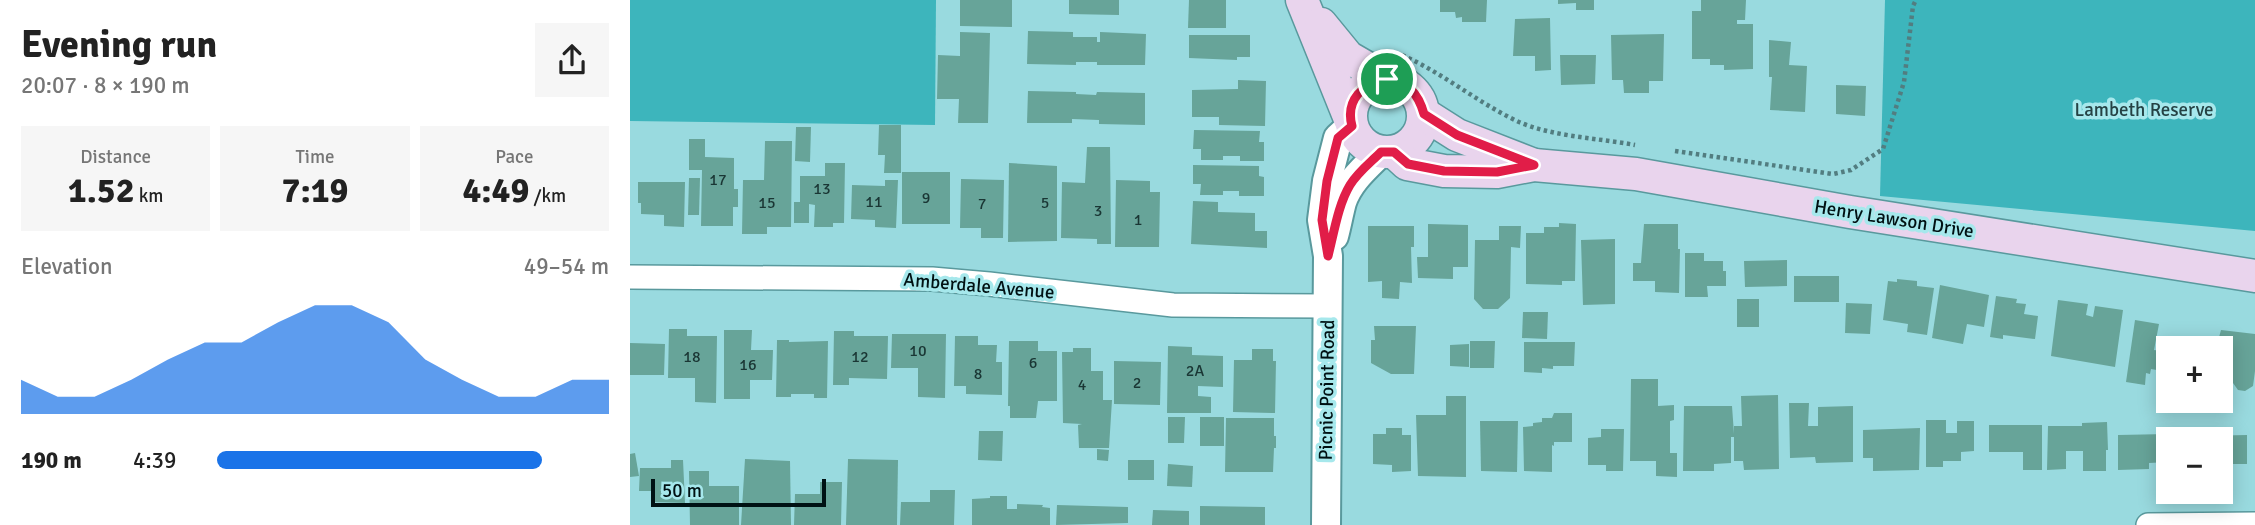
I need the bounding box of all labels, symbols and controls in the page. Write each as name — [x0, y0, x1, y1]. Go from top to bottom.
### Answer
text: Evening run — [21, 21, 217, 68]
button: share — [535, 23, 609, 97]
pin — [1357, 49, 1417, 109]
icon: arrive — [1368, 60, 1406, 98]
text: 20:07 · 8 × 190 m — [21, 71, 190, 100]
park label: Lambeth Reserve — [2074, 98, 2214, 122]
text: Distance — [80, 145, 151, 169]
text: Time — [295, 145, 335, 169]
text: Pace — [495, 145, 533, 169]
text: 1.52 — [68, 169, 135, 212]
text: 7:19 — [281, 169, 349, 212]
text: 4:49 — [462, 169, 529, 212]
house number: 17 — [709, 170, 727, 190]
house number: 13 — [813, 179, 831, 199]
text: km — [135, 184, 163, 208]
text: /km — [529, 184, 566, 208]
house number: 9 — [922, 188, 930, 208]
house number: 11 — [865, 192, 883, 212]
house number: 15 — [758, 193, 776, 213]
house number: 5 — [1041, 193, 1049, 213]
house number: 7 — [978, 194, 986, 214]
street label: Henry Lawson Drive — [1812, 195, 1976, 243]
house number: 3 — [1094, 201, 1102, 221]
house number: 1 — [1134, 210, 1142, 230]
text: Elevation — [21, 252, 113, 281]
text: 49–54 m — [524, 252, 609, 281]
street label: Amberdale Avenue — [903, 267, 1055, 305]
street label: Picnic Point Road — [1314, 319, 1340, 461]
map controls — [2156, 336, 2233, 504]
button: + — [2156, 336, 2233, 413]
house number: 10 — [909, 341, 927, 361]
house number: 18 — [683, 347, 701, 367]
house number: 12 — [851, 347, 869, 367]
house number: 6 — [1029, 353, 1037, 373]
house number: 16 — [739, 355, 757, 375]
house number: 2A — [1186, 361, 1204, 381]
house number: 8 — [974, 364, 982, 384]
house number: 2 — [1133, 373, 1141, 393]
house number: 4 — [1078, 375, 1087, 395]
button: − — [2156, 427, 2233, 504]
text: 190 m — [21, 446, 82, 475]
text: 4:39 — [133, 446, 176, 475]
scale bar — [651, 476, 826, 508]
text: 50 m — [662, 479, 702, 503]

